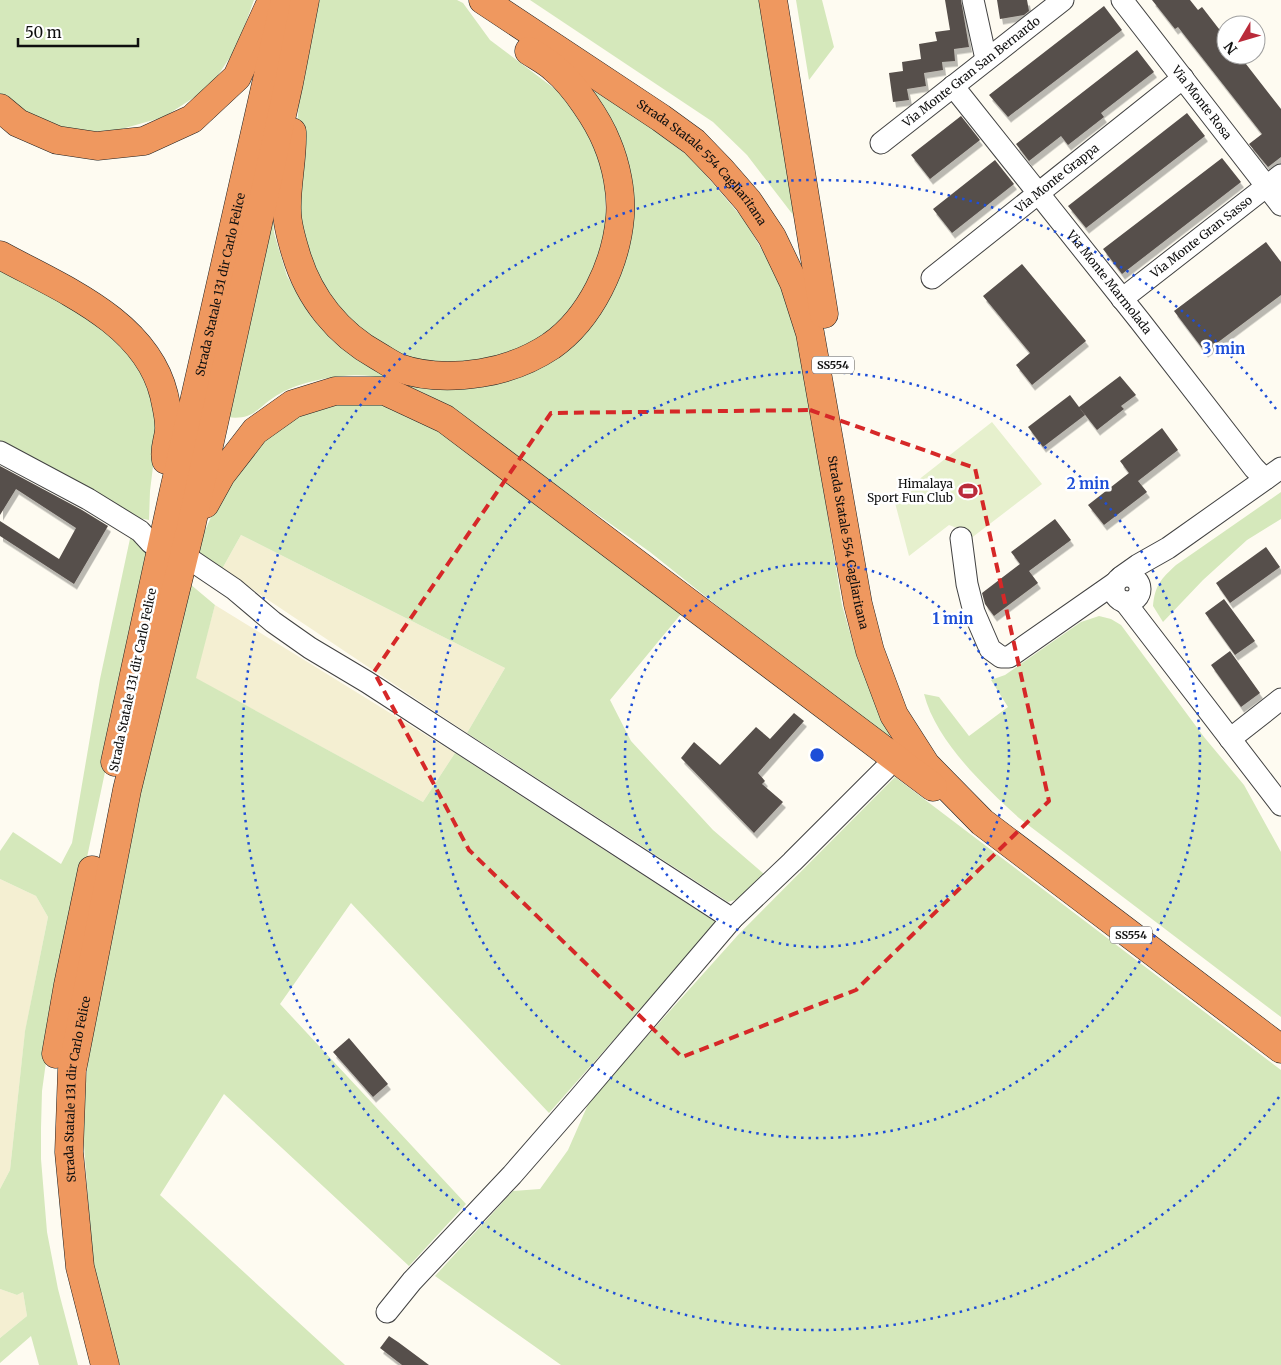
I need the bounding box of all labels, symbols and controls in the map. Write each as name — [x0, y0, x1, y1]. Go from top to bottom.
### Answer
street label: Via Monte Gran San Bernardo — [899, 13, 1043, 131]
scale bar — [18, 15, 138, 47]
north arrow — [1216, 15, 1266, 65]
text: 50 m — [25, 23, 62, 42]
text: N — [1220, 38, 1241, 58]
street label: Via Monte Rosa — [1168, 62, 1236, 143]
street label: Strada Statale 554 Cagliaritana — [634, 96, 770, 228]
street label: Via Monte Grappa — [1011, 140, 1102, 216]
street label: Strada Statale 131 dir Carlo Felice — [192, 191, 248, 378]
street label: Via Monte Gran Sasso — [1147, 192, 1255, 281]
street label: Via Monte Marmolada — [1063, 227, 1156, 337]
text: 3 min — [1203, 339, 1245, 358]
road number: SS554 — [812, 356, 854, 374]
street label: Strada Statale 554 Cagliaritana — [825, 454, 872, 631]
text: 2 min — [1067, 474, 1109, 493]
place label: Himalaya Sport Fun Club — [867, 476, 954, 505]
sports icon: Himalaya Sport Fun Club — [957, 480, 979, 502]
street label: Strada Statale 131 dir Carlo Felice — [106, 587, 159, 773]
text: 1 min — [933, 609, 973, 628]
centre of rings — [808, 746, 826, 764]
road number: SS554 — [1110, 926, 1152, 944]
street label: Strada Statale 131 dir Carlo Felice — [61, 995, 93, 1183]

